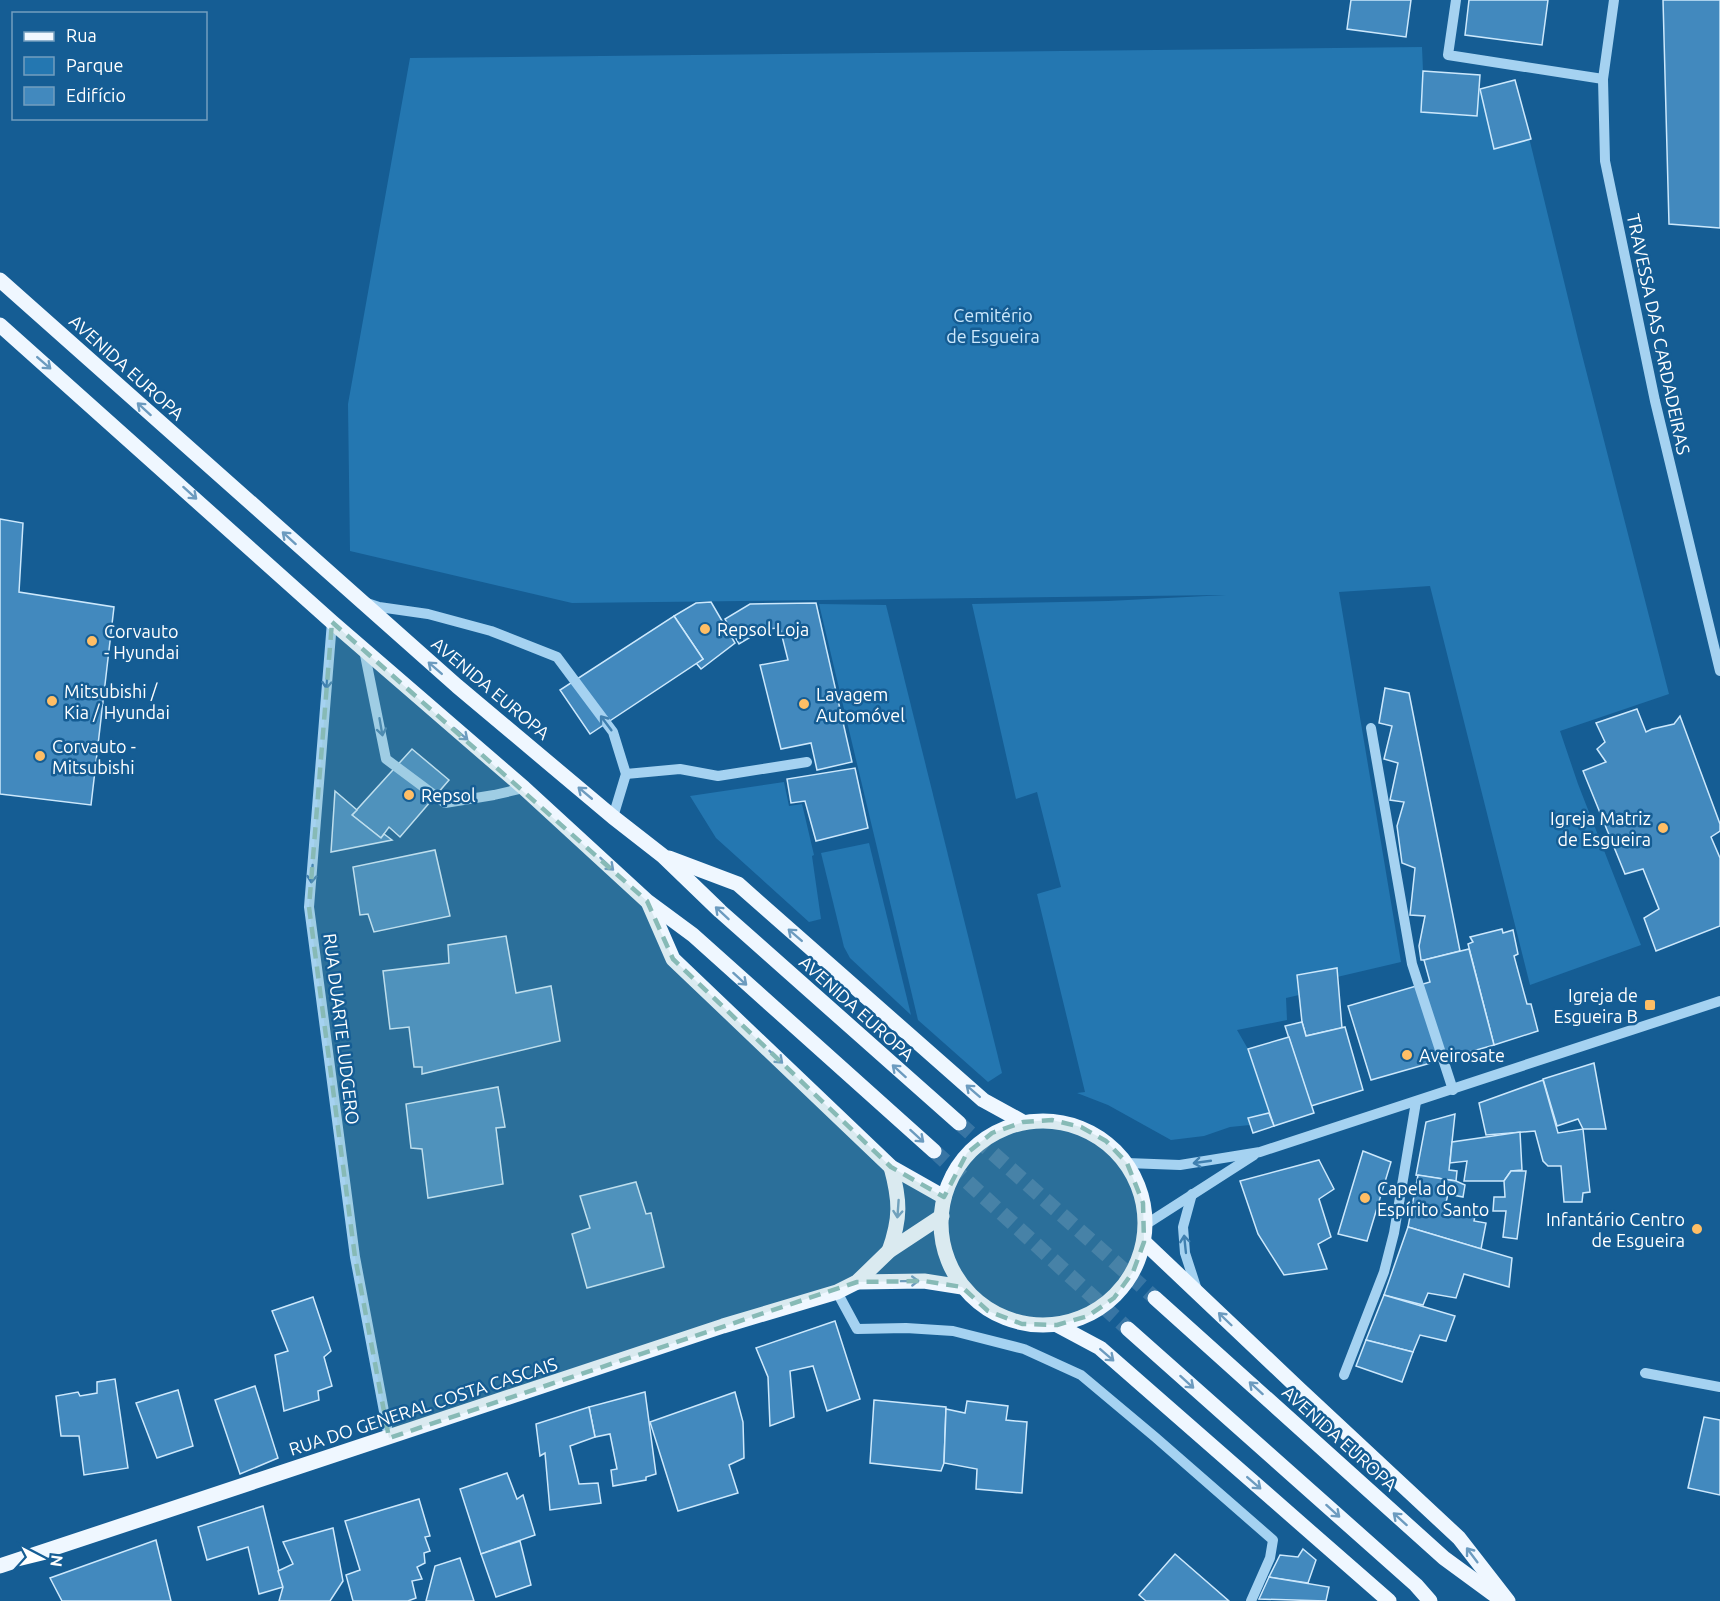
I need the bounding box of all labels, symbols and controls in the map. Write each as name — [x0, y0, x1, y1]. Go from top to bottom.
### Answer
legend — [12, 12, 207, 120]
text: Rua — [66, 25, 97, 45]
text: Parque — [66, 55, 123, 75]
text: Edifício — [66, 85, 126, 105]
street label: TRAVESSA DAS CARDADEIRAS — [1624, 212, 1694, 456]
park label: Cemitério de Esgueira — [946, 305, 1040, 346]
street label: AVENIDA EUROPA — [66, 310, 189, 424]
one-way arrow — [36, 357, 52, 370]
one-way arrow — [137, 402, 152, 416]
one-way arrow — [182, 486, 197, 500]
one-way arrow — [282, 531, 297, 545]
place label: Repsol Loja — [717, 619, 809, 639]
place label: Corvauto - Hyundai — [104, 621, 179, 662]
marker: Repsol Loja — [698, 622, 712, 636]
street label: AVENIDA EUROPA — [428, 633, 554, 743]
marker: Corvauto - Hyundai — [85, 634, 99, 648]
one-way arrow — [428, 661, 443, 675]
one-way arrow — [321, 669, 332, 689]
place label: Mitsubishi / Kia / Hyundai — [64, 681, 170, 722]
place label: Lavagem Automóvel — [816, 684, 905, 725]
marker: Mitsubishi / Kia / Hyundai — [45, 694, 59, 708]
marker: Lavagem Automóvel — [797, 697, 811, 711]
one-way arrow — [599, 715, 612, 731]
one-way arrow — [376, 717, 387, 737]
one-way arrow — [453, 727, 469, 740]
place label: Corvauto - Mitsubishi — [52, 736, 136, 777]
marker: Corvauto - Mitsubishi — [33, 749, 47, 763]
place label: Repsol — [421, 785, 476, 805]
one-way arrow — [578, 786, 593, 800]
marker: Repsol — [402, 788, 416, 802]
place label: Igreja Matriz de Esgueira — [1550, 808, 1651, 849]
marker: Igreja Matriz de Esgueira — [1656, 821, 1670, 835]
one-way arrow — [599, 856, 614, 871]
one-way arrow — [306, 864, 317, 884]
one-way arrow — [715, 907, 730, 921]
one-way arrow — [788, 928, 803, 942]
street label: RUA DUARTE LUDGERO — [320, 932, 364, 1126]
street label: AVENIDA EUROPA — [796, 951, 919, 1065]
one-way arrow — [733, 972, 748, 986]
place label: Igreja de Esgueira B — [1554, 985, 1638, 1026]
marker: Igreja de Esgueira B — [1643, 998, 1657, 1012]
place label: Aveirosate — [1419, 1045, 1505, 1065]
marker: Aveirosate — [1400, 1048, 1414, 1062]
one-way arrow — [768, 1050, 783, 1064]
one-way arrow — [892, 1064, 907, 1078]
one-way arrow — [966, 1084, 981, 1098]
one-way arrow — [910, 1129, 925, 1143]
one-way arrow — [1193, 1156, 1212, 1167]
place label: Capela do Espírito Santo — [1377, 1178, 1489, 1219]
marker: Capela do Espírito Santo — [1358, 1191, 1372, 1205]
one-way arrow — [892, 1199, 903, 1219]
place label: Infantário Centro de Esgueira — [1546, 1209, 1685, 1250]
marker: Infantário Centro de Esgueira — [1690, 1222, 1704, 1236]
one-way arrow — [1179, 1235, 1190, 1255]
one-way arrow — [899, 1275, 919, 1287]
one-way arrow — [1218, 1312, 1233, 1326]
one-way arrow — [1099, 1348, 1114, 1362]
street label: RUA DO GENERAL COSTA CASCAIS — [286, 1353, 560, 1459]
one-way arrow — [1180, 1375, 1195, 1389]
one-way arrow — [1248, 1381, 1263, 1395]
street label: AVENIDA EUROPA — [1279, 1381, 1402, 1495]
one-way arrow — [1246, 1477, 1262, 1490]
one-way arrow — [1325, 1504, 1340, 1518]
one-way arrow — [1393, 1512, 1408, 1526]
north arrow — [12, 1529, 72, 1589]
one-way arrow — [1466, 1547, 1479, 1563]
text: N — [47, 1554, 67, 1568]

